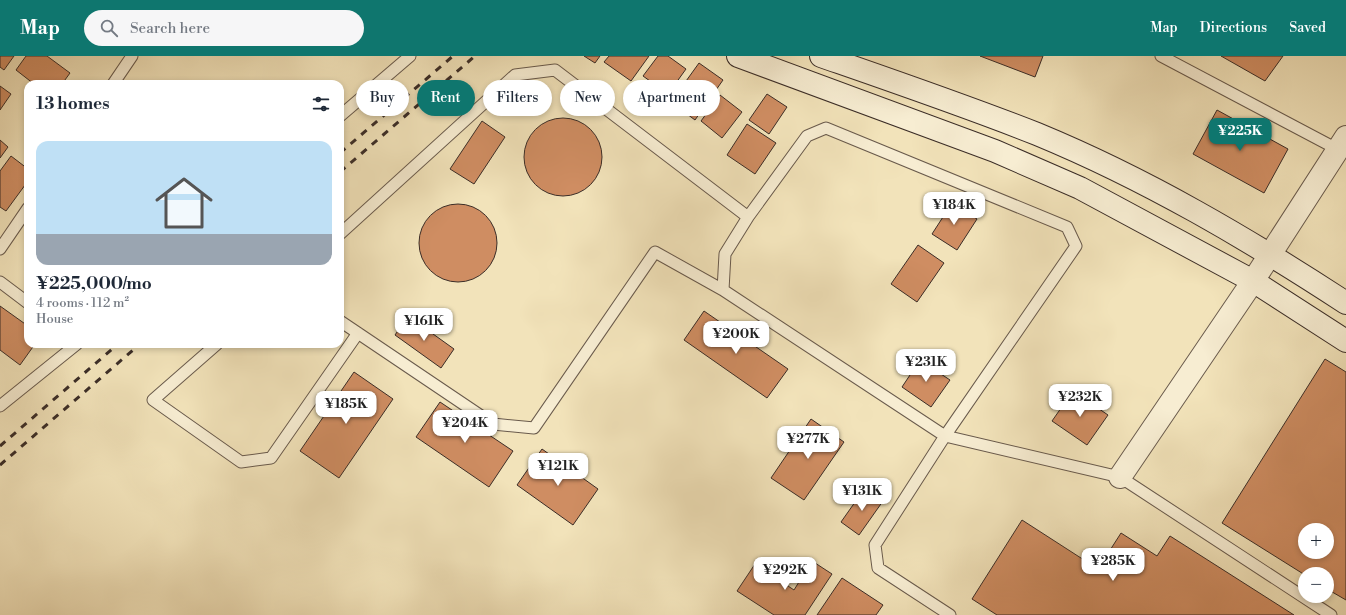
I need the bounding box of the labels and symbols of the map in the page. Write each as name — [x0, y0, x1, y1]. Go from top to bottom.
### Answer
pin: ¥225K — [1212, 118, 1268, 152]
pin: ¥184K — [926, 192, 982, 226]
pin: ¥161K — [396, 308, 452, 342]
pin: ¥200K — [708, 321, 764, 355]
pin: ¥231K — [898, 349, 954, 383]
pin: ¥232K — [1052, 384, 1108, 418]
pin: ¥185K — [318, 391, 374, 425]
pin: ¥204K — [437, 410, 493, 444]
pin: ¥277K — [780, 426, 836, 460]
pin: ¥121K — [530, 453, 586, 487]
pin: ¥131K — [834, 478, 890, 512]
pin: ¥285K — [1085, 548, 1141, 582]
pin: ¥292K — [757, 557, 813, 591]

